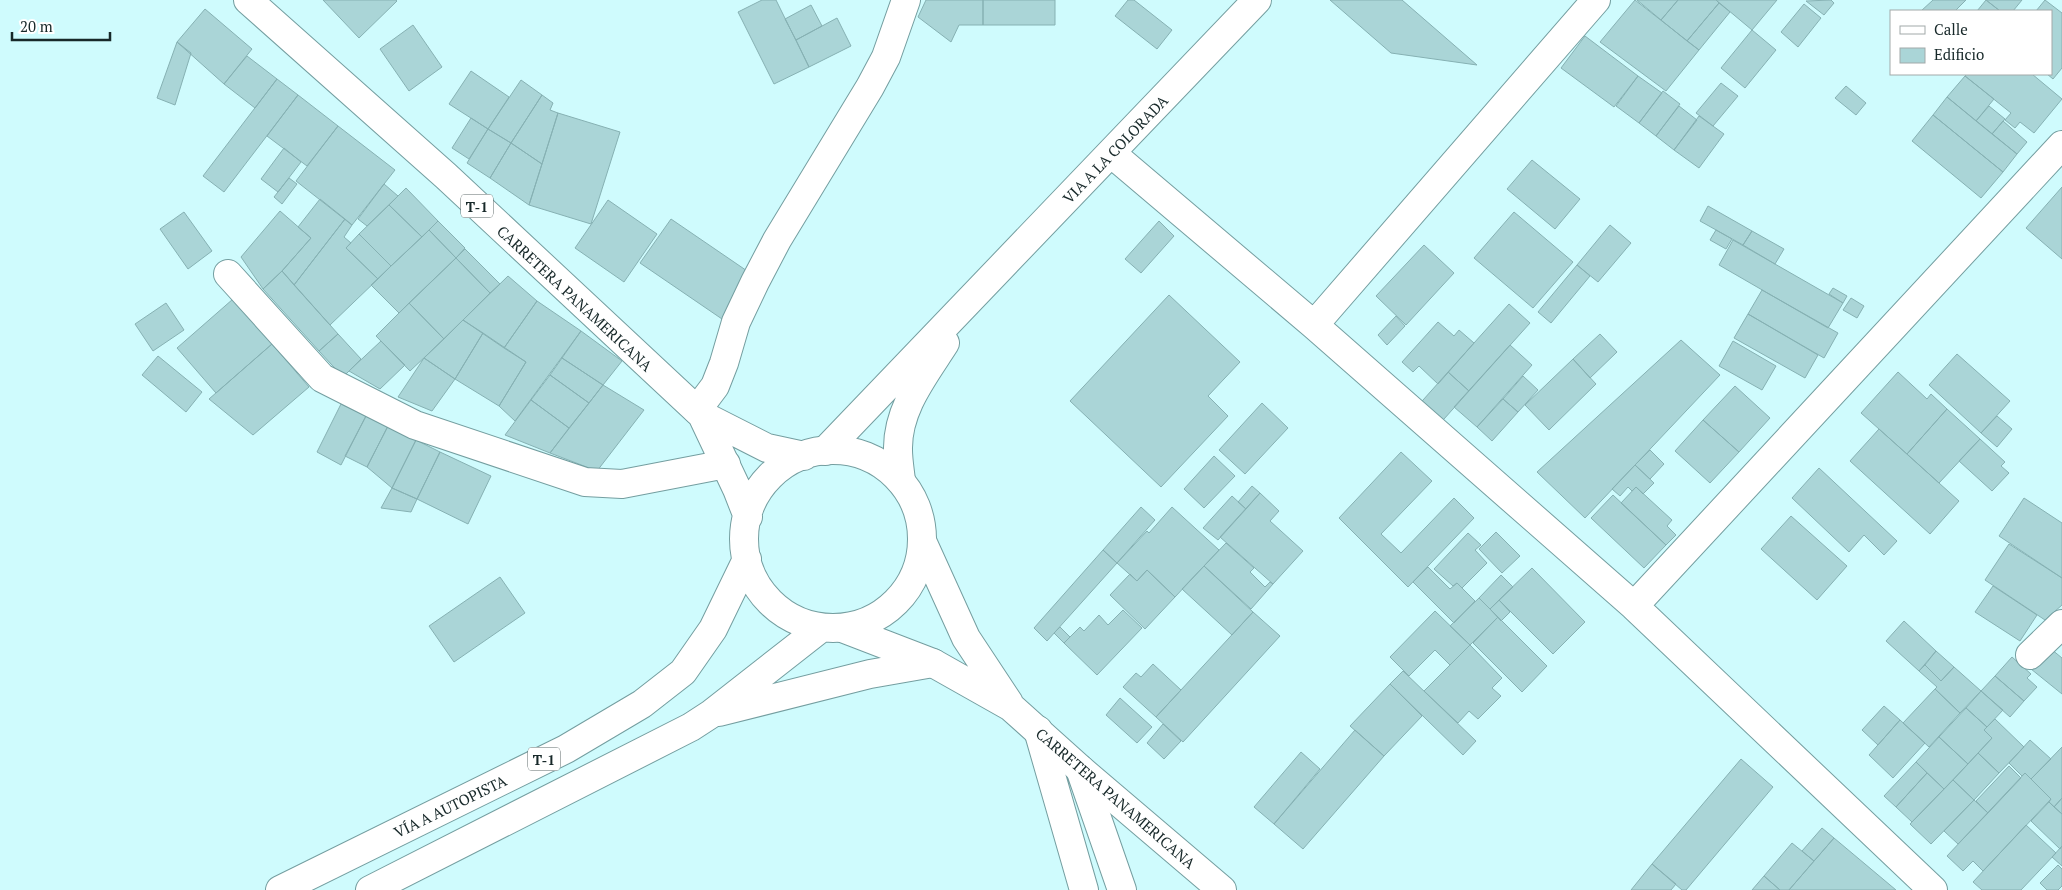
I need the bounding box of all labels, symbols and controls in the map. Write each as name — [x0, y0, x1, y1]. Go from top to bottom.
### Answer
scale bar — [12, 10, 110, 42]
legend — [1890, 10, 2052, 75]
text: 20 m — [20, 16, 53, 36]
text: Calle — [1934, 19, 1968, 39]
text: Edificio — [1934, 44, 1984, 64]
street label: VIA A LA COLORADA — [1058, 90, 1173, 208]
road number: T-1 — [461, 195, 493, 218]
street label: CARRETERA PANAMERICANA — [493, 221, 657, 376]
street label: CARRETERA PANAMERICANA — [1032, 723, 1201, 873]
road number: T-1 — [528, 748, 560, 771]
street label: VÍA A AUTOPISTA — [390, 770, 510, 842]

